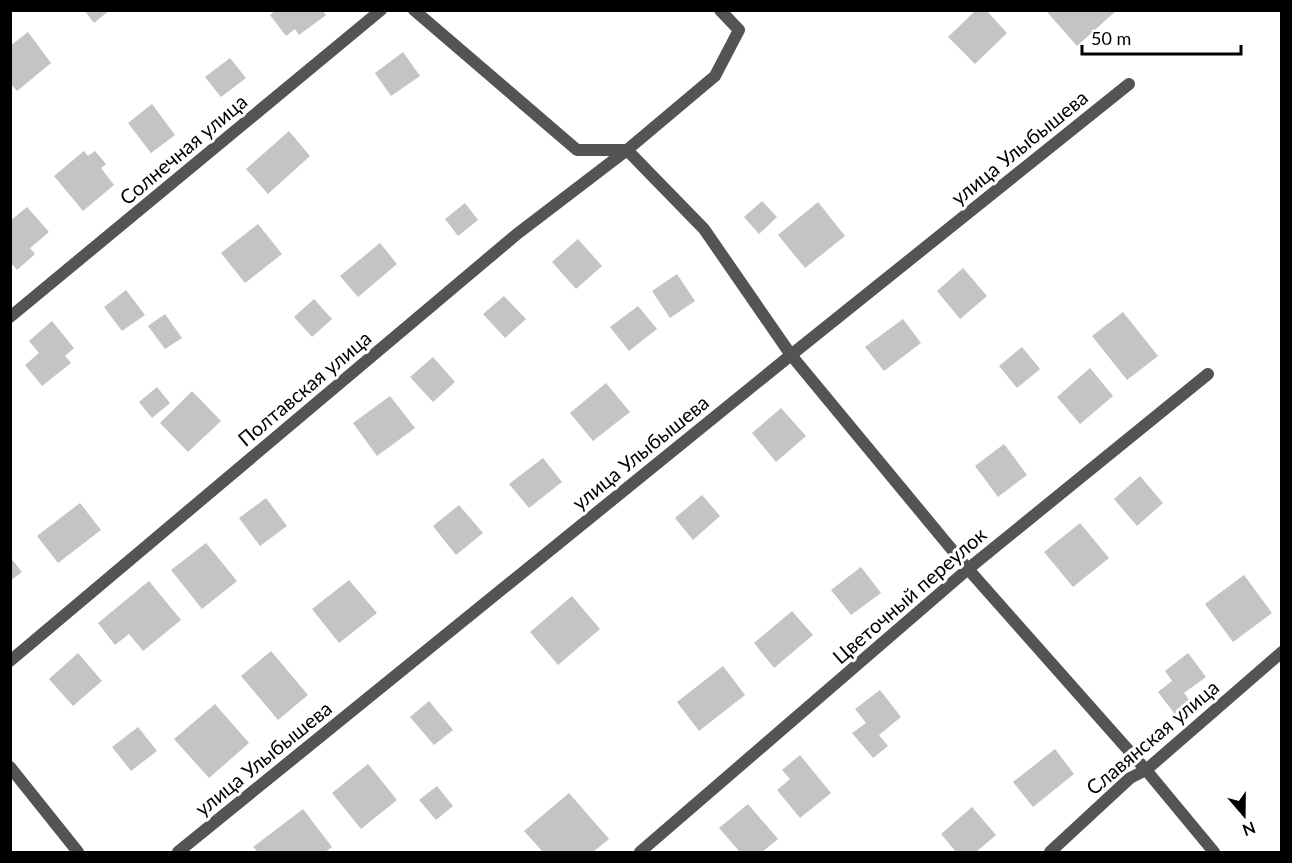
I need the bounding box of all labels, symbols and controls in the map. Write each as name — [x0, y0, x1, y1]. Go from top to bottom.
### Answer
scale bar — [1082, 18, 1241, 56]
text: 50 m — [1091, 27, 1131, 49]
street label: улица Улыбышева — [946, 85, 1092, 209]
street label: Солнечная улица — [114, 89, 252, 209]
street label: Полтавская улица — [233, 325, 375, 451]
street label: улица Улыбышева — [567, 390, 713, 514]
street label: Цветочный переулок — [827, 521, 991, 668]
street label: Славянская улица — [1081, 675, 1223, 799]
street label: улица Улыбышева — [190, 696, 336, 820]
north arrow — [1214, 785, 1274, 845]
text: N — [1240, 819, 1258, 841]

